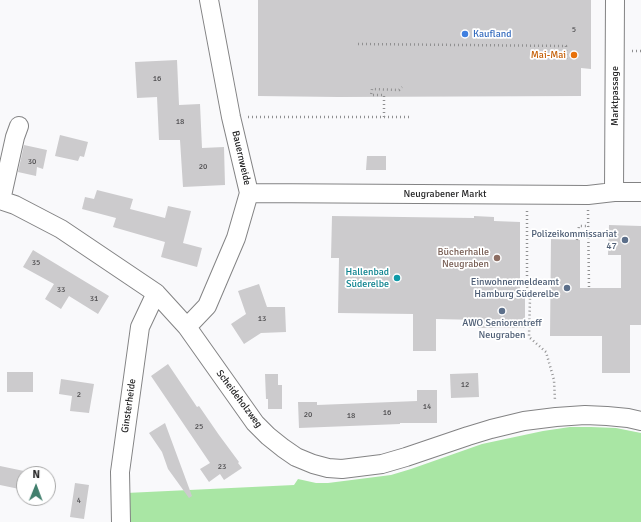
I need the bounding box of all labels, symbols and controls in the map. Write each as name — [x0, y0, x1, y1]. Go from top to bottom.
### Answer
house number: 5 — [572, 25, 576, 35]
place label: Kaufland — [473, 28, 512, 40]
marker: Kaufland — [460, 29, 470, 39]
place label: Mai-Mai — [531, 49, 566, 61]
marker: Mai-Mai — [569, 50, 579, 60]
street label: Marktpassage — [609, 66, 621, 126]
house number: 16 — [153, 74, 161, 84]
house number: 18 — [176, 117, 184, 127]
street label: Bauernweide — [229, 130, 253, 186]
house number: 30 — [28, 157, 36, 167]
house number: 20 — [199, 162, 207, 172]
street label: Neugrabener Markt — [403, 188, 487, 200]
place label: Polizeikommissariat 47 — [531, 228, 617, 252]
marker: Polizeikommissariat 47 — [620, 235, 630, 245]
place label: Bücherhalle Neugraben — [437, 246, 489, 270]
marker: Bücherhalle Neugraben — [492, 253, 502, 263]
house number: 35 — [32, 258, 40, 268]
place label: Hallenbad Süderelbe — [345, 266, 389, 290]
marker: Hallenbad Süderelbe — [392, 273, 402, 283]
place label: Einwohnermeldeamt Hamburg Süderelbe — [471, 276, 559, 300]
marker: Einwohnermeldeamt Hamburg Süderelbe — [562, 283, 572, 293]
house number: 33 — [57, 285, 65, 295]
house number: 31 — [90, 294, 98, 304]
marker: AWO Seniorentreff Neugraben — [497, 306, 507, 316]
house number: 13 — [258, 314, 266, 324]
place label: AWO Seniorentreff Neugraben — [462, 317, 542, 340]
street label: Scheideholzweg — [213, 368, 265, 430]
street label: Ginsterheide — [119, 378, 139, 434]
house number: 12 — [461, 380, 469, 390]
house number: 2 — [77, 390, 81, 400]
house number: 14 — [423, 402, 431, 412]
house number: 16 — [383, 408, 391, 418]
house number: 20 — [304, 410, 312, 420]
house number: 18 — [347, 411, 355, 421]
house number: 25 — [195, 422, 203, 432]
house number: 23 — [218, 462, 226, 472]
north arrow — [16, 466, 56, 506]
text: N — [32, 468, 40, 481]
house number: 4 — [77, 496, 81, 506]

